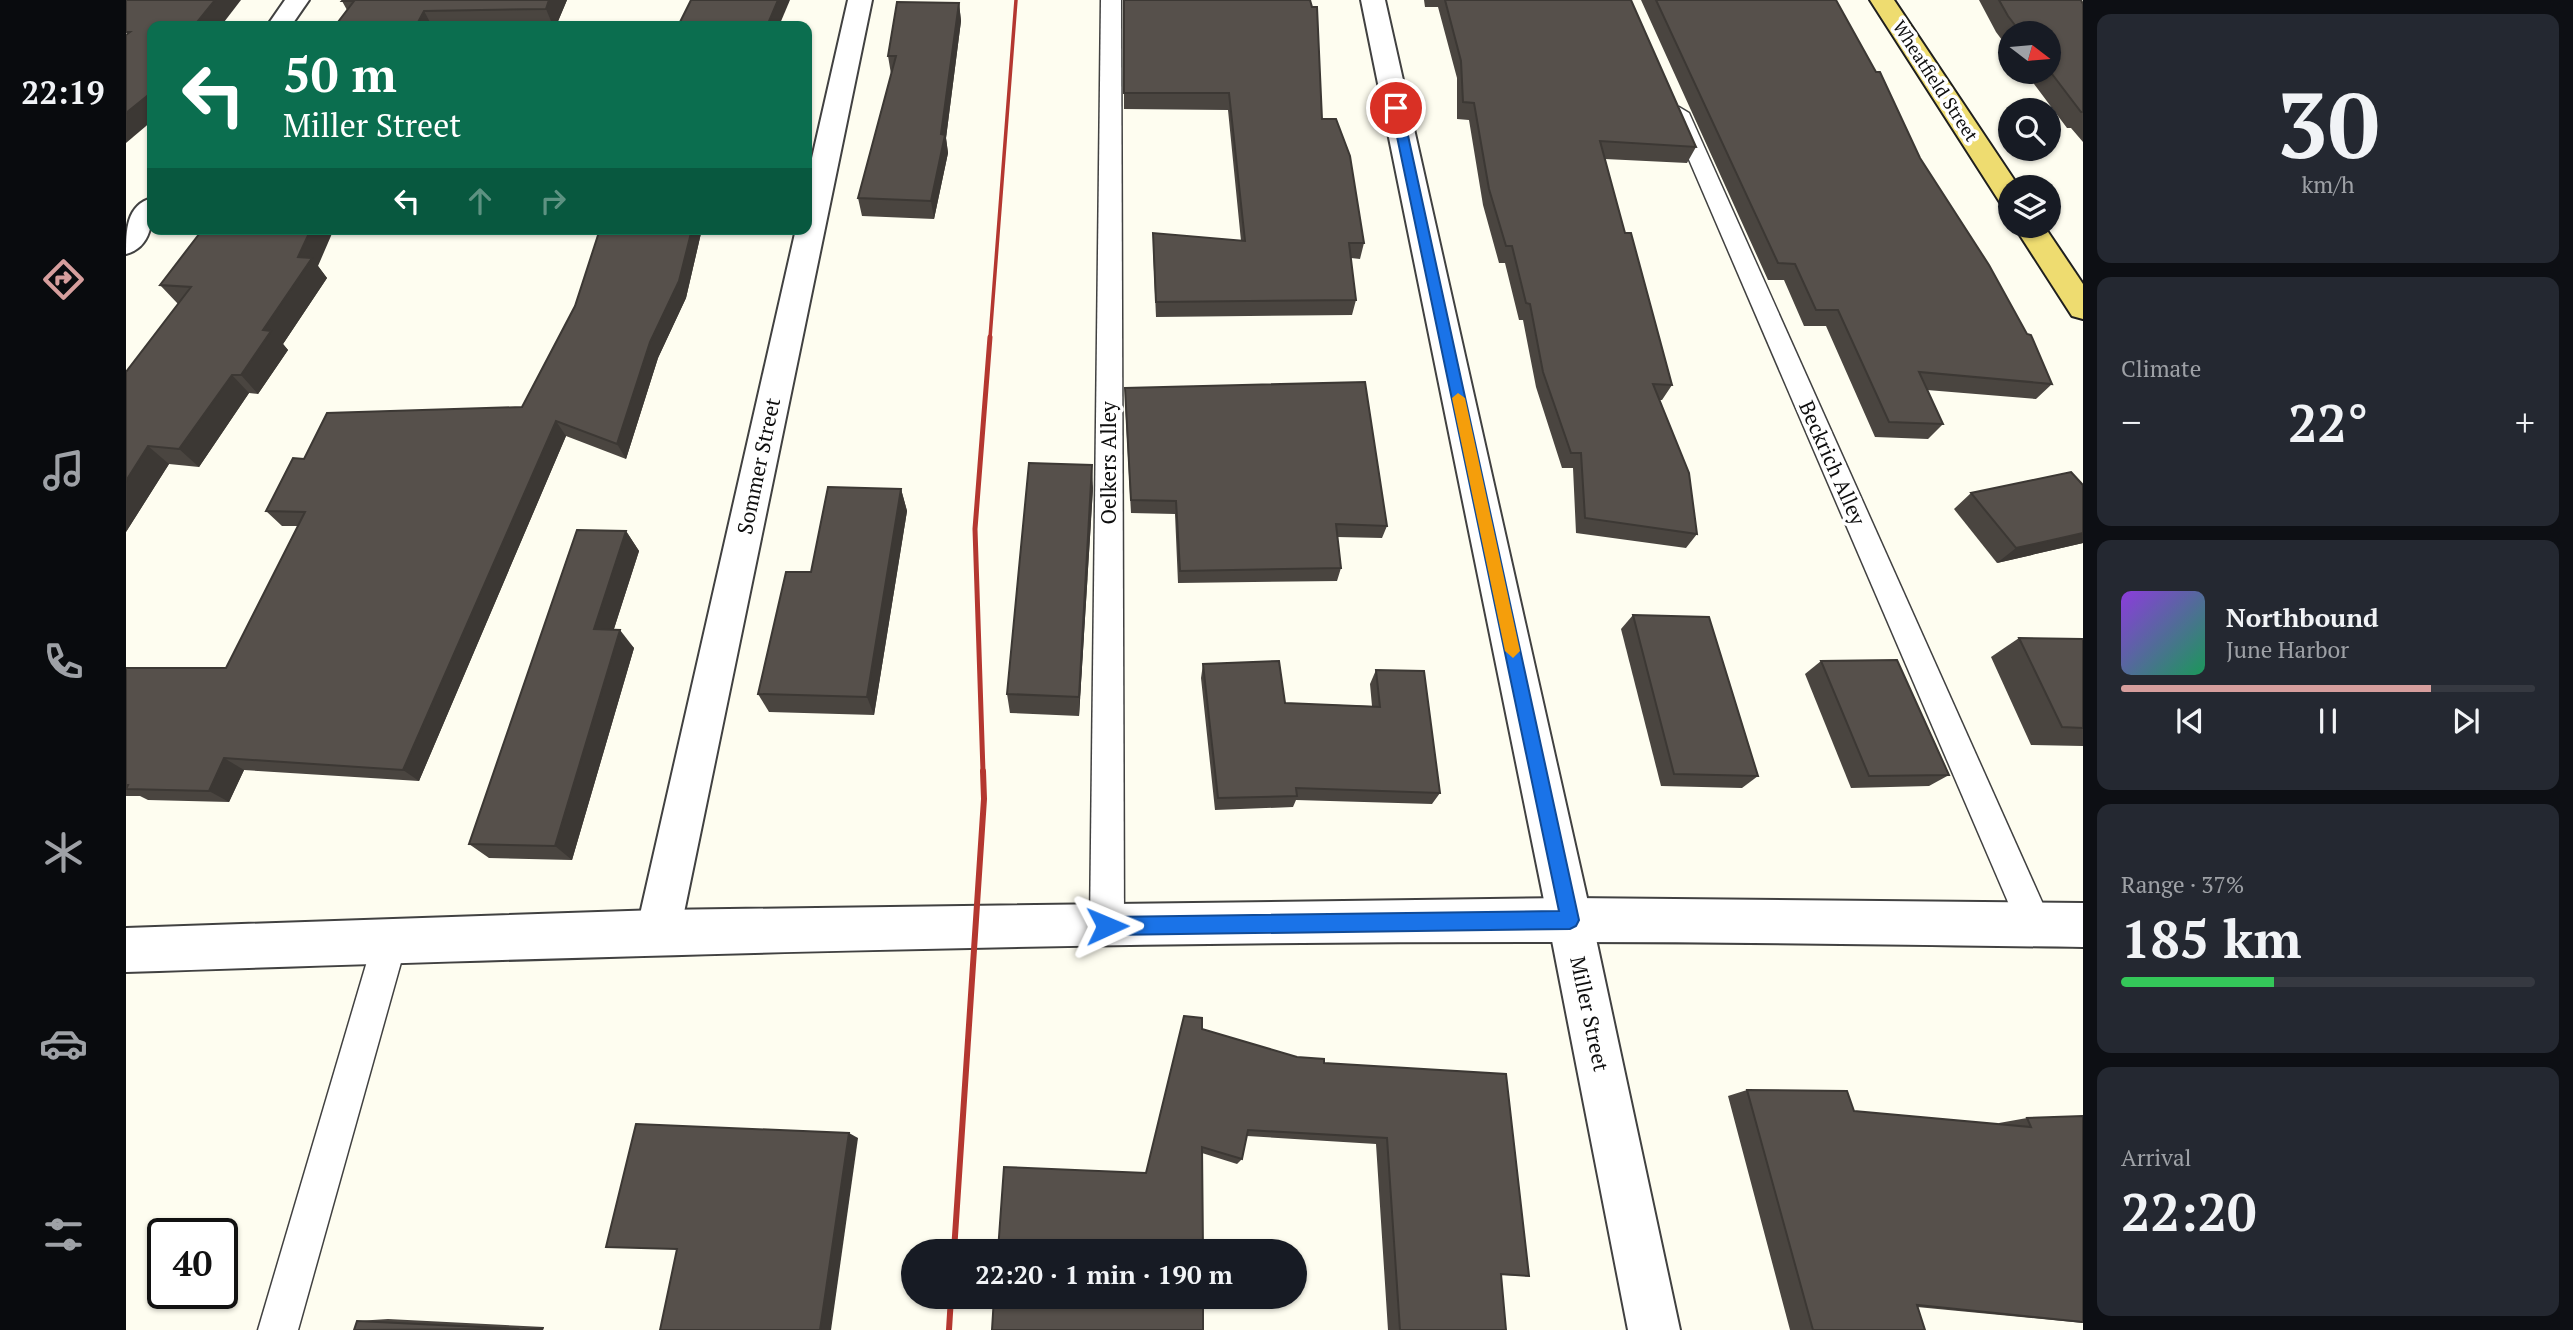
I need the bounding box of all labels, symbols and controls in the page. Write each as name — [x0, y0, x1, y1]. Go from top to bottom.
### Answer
street label: Wheatfield Street — [1888, 15, 1984, 146]
north arrow — [1998, 21, 2062, 84]
map controls — [1998, 21, 2061, 238]
text: 50 m — [283, 41, 397, 106]
icon: left — [168, 49, 259, 140]
text: 30 — [2277, 63, 2379, 184]
text: 22:19 — [21, 71, 105, 113]
pin — [1366, 78, 1426, 138]
icon: arrive — [1377, 89, 1415, 127]
button: search — [1998, 98, 2061, 161]
text: Miller Street — [283, 104, 461, 146]
text: km/h — [2301, 169, 2355, 200]
button: layers — [1998, 175, 2061, 238]
icon: left — [388, 182, 426, 220]
icon: ahead — [461, 182, 499, 220]
icon: right — [534, 182, 572, 220]
icon: directions — [39, 255, 88, 304]
text: Climate — [2121, 353, 2201, 384]
text: 22° — [2288, 388, 2368, 457]
street label: Sommer Street — [730, 395, 786, 537]
street label: Beckrich Alley — [1793, 396, 1873, 529]
text: − — [2121, 397, 2141, 447]
text: + — [2515, 397, 2535, 447]
street label: Oelkers Alley — [1094, 401, 1122, 525]
icon: music — [39, 446, 88, 495]
text: Northbound — [2226, 600, 2379, 634]
text: June Harbor — [2226, 634, 2349, 665]
icon: phone — [39, 637, 88, 686]
icon: previous — [2171, 702, 2209, 740]
icon: pause — [2309, 702, 2347, 740]
icon: next — [2447, 702, 2485, 740]
icon: climate — [39, 828, 88, 877]
text: Range · 37% — [2121, 869, 2244, 900]
position arrow — [1070, 889, 1144, 963]
text: 185 km — [2121, 904, 2302, 973]
street label: Miller Street — [1564, 954, 1616, 1074]
icon: car — [39, 1019, 88, 1068]
text: Arrival — [2121, 1142, 2192, 1173]
text: 22:20 — [2121, 1177, 2256, 1246]
icon: filters — [39, 1210, 88, 1259]
speed limit sign: 40 — [147, 1218, 238, 1309]
text: 22:20 · 1 min · 190 m — [975, 1257, 1233, 1291]

